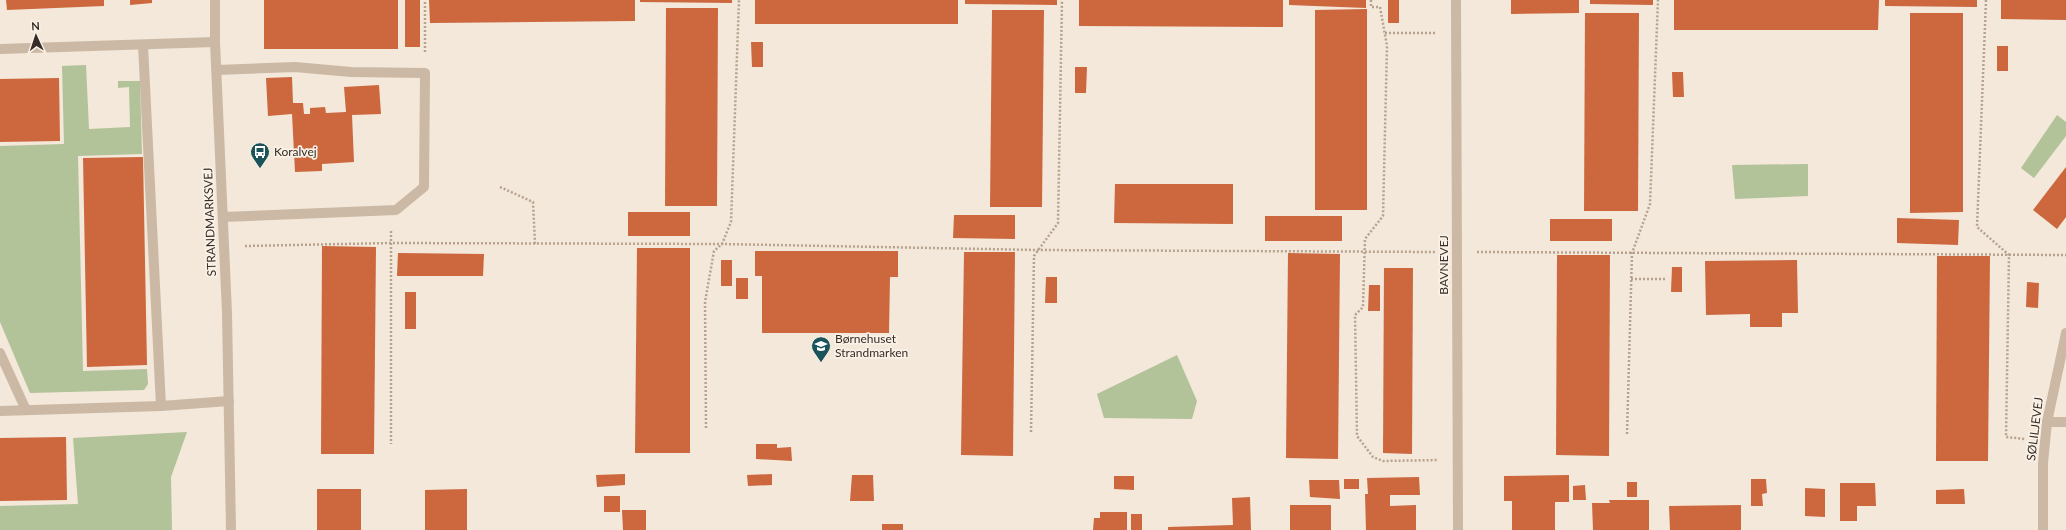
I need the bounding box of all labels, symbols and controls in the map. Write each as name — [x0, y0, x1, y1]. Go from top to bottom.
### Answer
north arrow — [16, 16, 56, 56]
text: N — [31, 19, 40, 32]
bus stop icon: Koralvej — [249, 141, 271, 169]
place label: Koralvej — [274, 144, 317, 159]
street label: STRANDMARKSVEJ — [200, 167, 219, 277]
street label: BAVNEVEJ — [1436, 235, 1451, 295]
place label: Børnehuset Strandmarken — [835, 331, 908, 360]
school or university icon: Børnehuset Strandmarken — [810, 335, 832, 363]
street label: SØLILJEVEJ — [2023, 396, 2046, 462]

